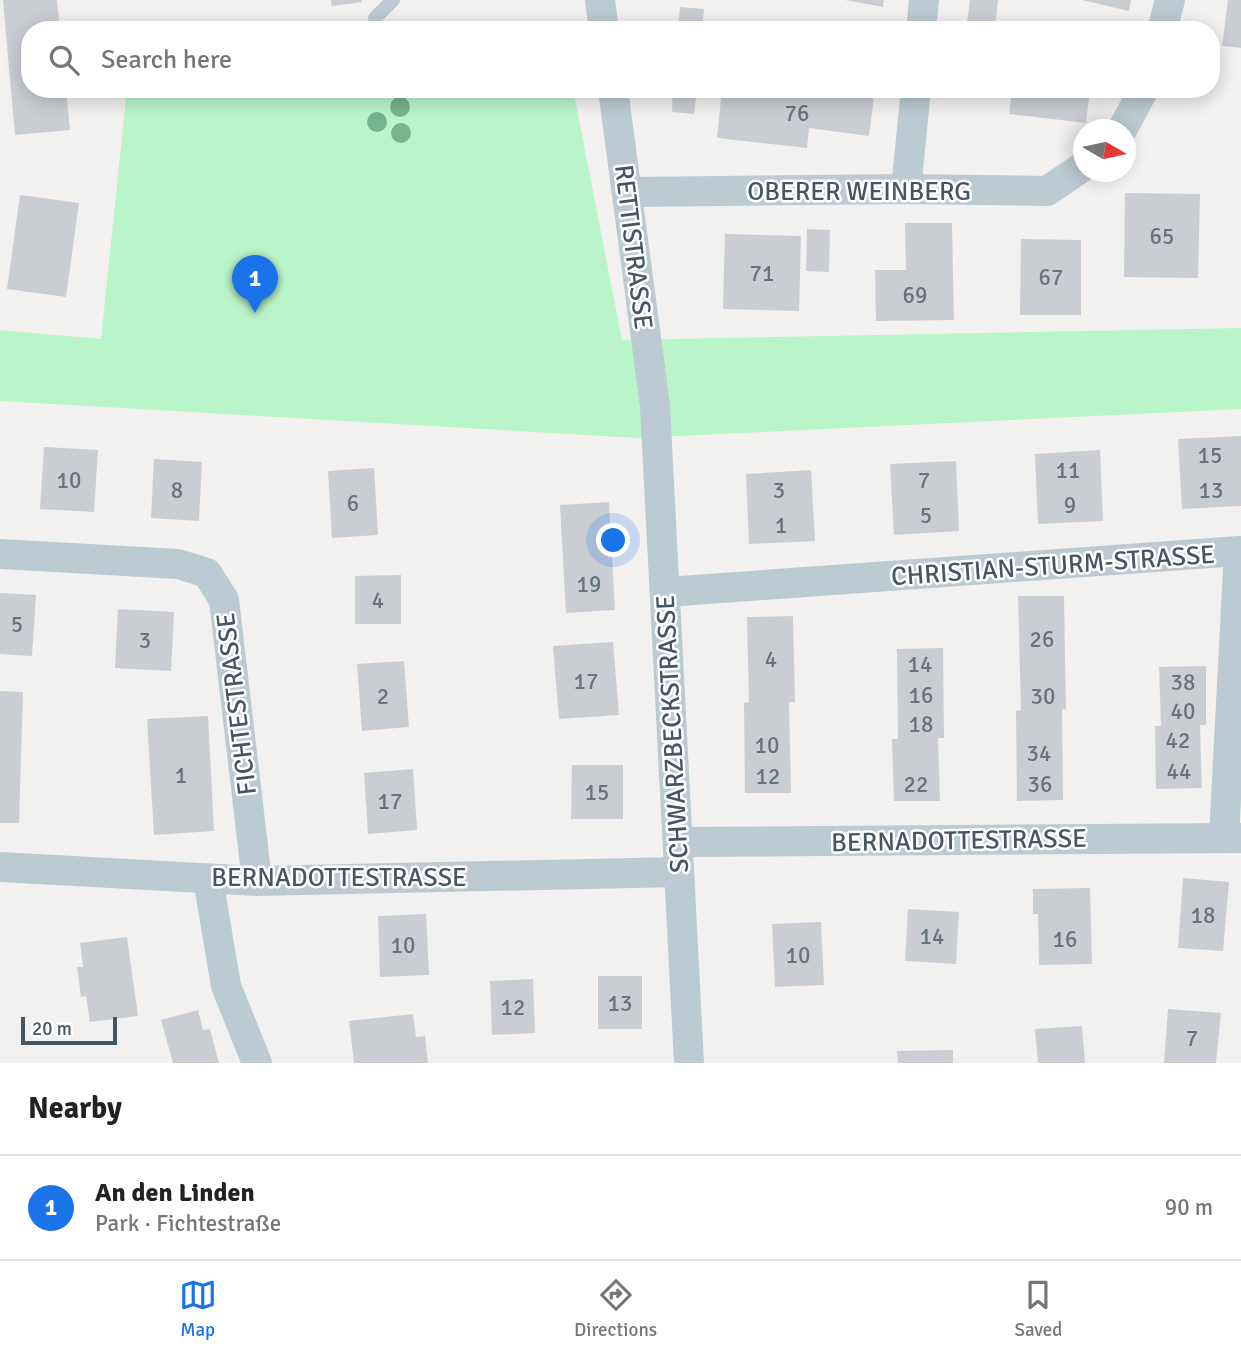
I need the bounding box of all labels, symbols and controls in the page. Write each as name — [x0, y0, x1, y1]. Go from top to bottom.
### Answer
search box — [21, 21, 1220, 98]
icon: search — [45, 41, 83, 79]
text: Search here — [101, 44, 232, 76]
house number: 76 — [785, 99, 809, 128]
north arrow — [1073, 119, 1136, 182]
street label: RETTISTRASSE — [607, 163, 659, 331]
street label: OBERER WEINBERG — [747, 176, 971, 208]
house number: 65 — [1150, 222, 1174, 251]
pin: 1 — [232, 255, 278, 313]
house number: 71 — [750, 259, 774, 288]
house number: 67 — [1039, 263, 1063, 292]
house number: 69 — [903, 281, 927, 310]
house number: 15 — [1198, 441, 1222, 470]
house number: 11 — [1056, 456, 1080, 485]
house number: 10 — [57, 466, 81, 495]
house number: 7 — [918, 466, 930, 495]
house number: 8 — [171, 476, 183, 505]
house number: 3 — [773, 476, 785, 505]
house number: 13 — [1199, 476, 1223, 505]
house number: 6 — [347, 489, 359, 518]
house number: 9 — [1064, 491, 1076, 520]
house number: 5 — [920, 501, 932, 530]
house number: 1 — [775, 511, 787, 540]
your location — [596, 523, 630, 557]
street label: CHRISTIAN-STURM-STRASSE — [890, 539, 1216, 593]
house number: 19 — [577, 570, 601, 599]
house number: 4 — [372, 586, 384, 615]
street label: SCHWARZBECKSTRASSE — [650, 594, 696, 874]
house number: 5 — [11, 610, 23, 639]
street label: FICHTESTRASSE — [210, 611, 264, 797]
house number: 26 — [1030, 625, 1054, 654]
house number: 3 — [139, 626, 151, 655]
house number: 4 — [765, 645, 777, 674]
house number: 14 — [908, 650, 932, 679]
house number: 17 — [574, 667, 598, 696]
house number: 38 — [1171, 668, 1195, 697]
house number: 16 — [909, 681, 933, 710]
house number: 2 — [377, 682, 389, 711]
house number: 30 — [1031, 682, 1055, 711]
house number: 40 — [1171, 697, 1195, 726]
house number: 18 — [909, 710, 933, 739]
house number: 42 — [1166, 726, 1190, 755]
house number: 10 — [755, 731, 779, 760]
house number: 34 — [1027, 739, 1051, 768]
house number: 44 — [1167, 757, 1191, 786]
house number: 1 — [175, 761, 187, 790]
house number: 12 — [756, 762, 780, 791]
house number: 22 — [904, 770, 928, 799]
house number: 36 — [1028, 770, 1052, 799]
house number: 15 — [585, 778, 609, 807]
house number: 17 — [378, 787, 402, 816]
street label: BERNADOTTESTRASSE — [831, 823, 1087, 859]
street label: BERNADOTTESTRASSE — [211, 862, 467, 894]
house number: 18 — [1191, 901, 1215, 930]
house number: 14 — [920, 922, 944, 951]
house number: 16 — [1053, 925, 1077, 954]
house number: 10 — [391, 931, 415, 960]
house number: 10 — [786, 941, 810, 970]
house number: 13 — [608, 989, 632, 1018]
house number: 12 — [501, 993, 525, 1022]
scale bar — [21, 1014, 117, 1046]
text: 20 m — [32, 1017, 72, 1041]
house number: 7 — [1186, 1024, 1198, 1053]
text: Nearby — [28, 1090, 122, 1127]
text: An den Linden — [95, 1177, 255, 1209]
text: 1 — [45, 1193, 57, 1222]
text: 90 m — [1165, 1193, 1213, 1222]
text: Park · Fichtestraße — [95, 1209, 281, 1238]
tab: Map — [179, 1276, 217, 1342]
tab: Directions — [574, 1276, 657, 1342]
tab: Saved — [1014, 1276, 1062, 1342]

